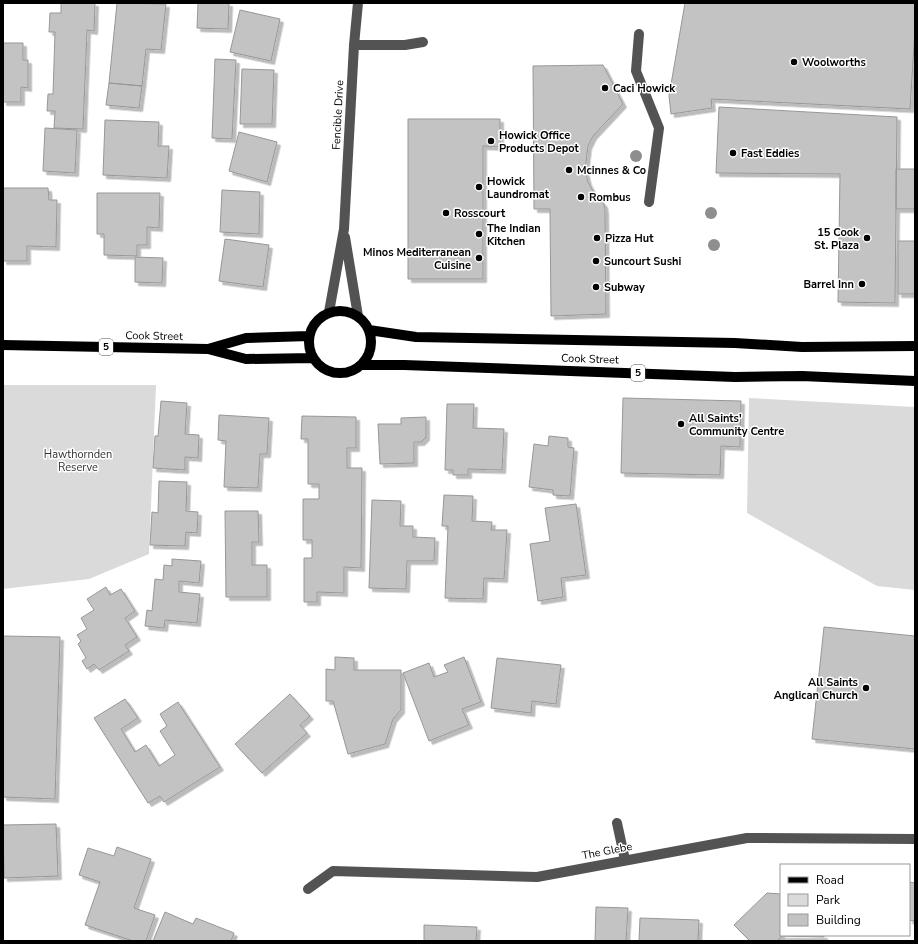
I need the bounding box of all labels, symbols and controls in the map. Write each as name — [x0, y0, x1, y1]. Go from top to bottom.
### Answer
place label: Woolworths — [802, 55, 866, 70]
marker: Woolworths — [789, 57, 799, 67]
street label: Fencible Drive — [329, 80, 347, 150]
place label: Caci Howick — [613, 81, 676, 96]
marker: Caci Howick — [600, 83, 610, 93]
place label: Howick Office Products Depot — [499, 128, 580, 156]
marker: Howick Office Products Depot — [486, 136, 496, 146]
place label: Fast Eddies — [741, 146, 799, 161]
marker: Fast Eddies — [728, 148, 738, 158]
place label: Mcinnes & Co — [577, 163, 646, 178]
marker: Mcinnes & Co — [564, 165, 574, 175]
place label: Howick Laundromat — [487, 174, 550, 202]
marker: Howick Laundromat — [474, 182, 484, 192]
place label: Rombus — [589, 190, 631, 205]
marker: Rombus — [576, 192, 586, 202]
place label: Rosscourt — [454, 206, 506, 221]
marker: Rosscourt — [441, 208, 451, 218]
place label: The Indian Kitchen — [487, 221, 541, 249]
place label: 15 Cook St. Plaza — [814, 225, 860, 253]
marker: The Indian Kitchen — [474, 229, 484, 239]
place label: Pizza Hut — [605, 231, 654, 246]
marker: Pizza Hut — [592, 233, 602, 243]
marker: 15 Cook St. Plaza — [862, 233, 872, 243]
place label: Minos Mediterranean Cuisine — [363, 245, 471, 273]
marker: Minos Mediterranean Cuisine — [474, 253, 484, 263]
place label: Suncourt Sushi — [604, 254, 681, 269]
marker: Suncourt Sushi — [591, 256, 601, 266]
place label: Barrel Inn — [803, 277, 854, 292]
marker: Barrel Inn — [857, 279, 867, 289]
place label: Subway — [604, 280, 645, 295]
marker: Subway — [591, 282, 601, 292]
street label: Cook Street — [125, 328, 183, 344]
road number: 5 — [99, 339, 113, 355]
street label: Cook Street — [561, 350, 619, 368]
road number: 5 — [631, 365, 645, 381]
place label: All Saints' Community Centre — [689, 411, 784, 439]
marker: All Saints' Community Centre — [676, 419, 686, 429]
park label: Hawthornden Reserve — [44, 447, 112, 475]
place label: All Saints Anglican Church — [774, 675, 858, 703]
marker: All Saints Anglican Church — [861, 683, 871, 693]
street label: The Glebe — [581, 839, 634, 863]
legend — [780, 864, 910, 936]
text: Road — [816, 872, 844, 888]
text: Park — [816, 892, 841, 908]
text: Building — [816, 912, 861, 928]

